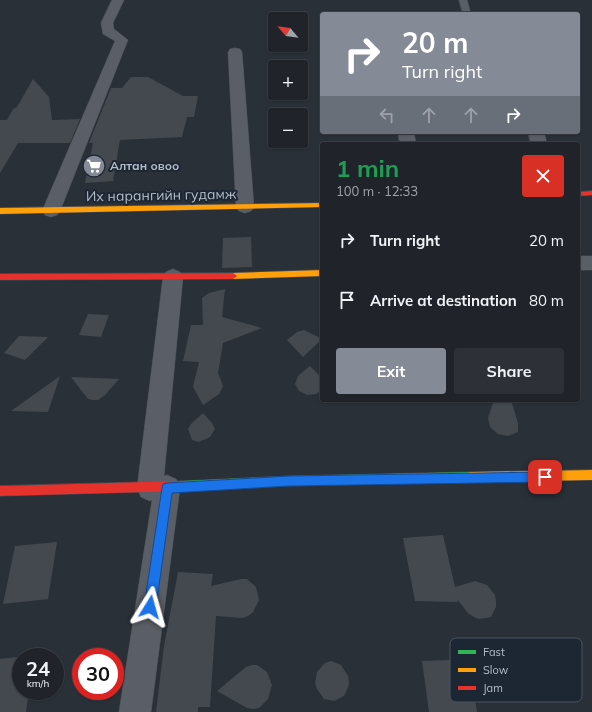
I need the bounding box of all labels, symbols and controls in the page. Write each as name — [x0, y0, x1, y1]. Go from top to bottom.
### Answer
north arrow — [268, 12, 308, 52]
map controls — [268, 12, 308, 148]
text: 20 m — [402, 25, 468, 60]
icon: right — [336, 28, 388, 80]
button: + — [268, 60, 308, 100]
text: Turn right — [402, 60, 482, 83]
icon: left — [376, 104, 398, 126]
icon: ahead — [418, 104, 440, 126]
icon: ahead — [460, 104, 482, 126]
icon: right — [502, 104, 524, 126]
button: − — [268, 108, 308, 148]
supermarket icon: Алтан овоо — [81, 153, 107, 179]
text: 1 min — [336, 153, 399, 183]
button: close — [522, 155, 564, 197]
place label: Алтан овоо — [110, 158, 179, 173]
text: 100 m · 12:33 — [336, 183, 418, 199]
street label: Их нарангийн гудамж — [86, 185, 237, 205]
icon: right — [336, 229, 358, 251]
text: Turn right — [370, 231, 440, 250]
text: 20 m — [529, 231, 564, 250]
icon: arrive — [336, 289, 358, 311]
text: Arrive at destination — [370, 291, 517, 310]
text: 80 m — [529, 291, 564, 310]
button: Exit — [336, 348, 446, 394]
button: Share — [454, 348, 564, 394]
pin — [528, 460, 562, 494]
icon: arrive — [534, 466, 556, 488]
position arrow — [129, 586, 171, 628]
legend — [450, 638, 582, 702]
text: Fast — [483, 645, 505, 659]
speed limit sign: 30 — [72, 648, 124, 700]
text: 24 — [26, 656, 50, 681]
text: Slow — [483, 663, 509, 677]
text: km/h — [27, 677, 49, 690]
text: Jam — [483, 681, 503, 695]

